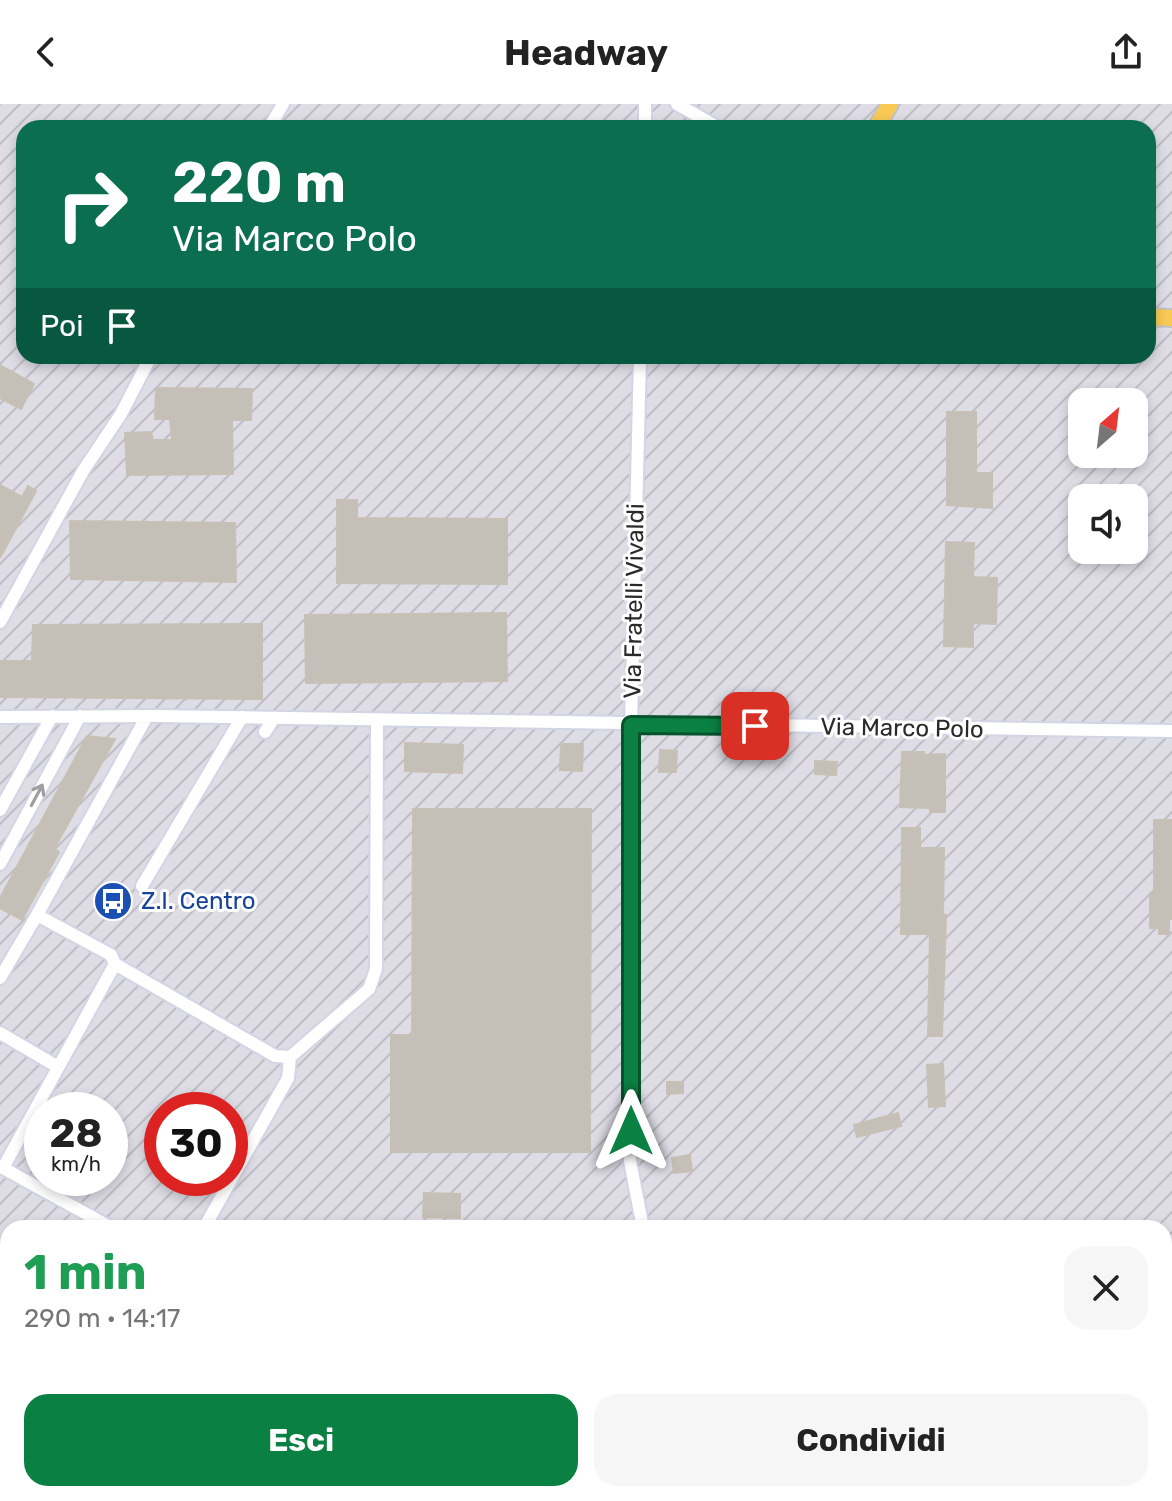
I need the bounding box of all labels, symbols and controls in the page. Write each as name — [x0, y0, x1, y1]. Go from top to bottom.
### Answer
icon: back — [24, 30, 68, 74]
icon: share — [1104, 30, 1148, 74]
text: Headway — [504, 31, 668, 74]
text: 220 m — [172, 150, 346, 216]
icon: right — [40, 152, 144, 256]
text: Via Marco Polo — [172, 217, 417, 260]
icon: arrive — [100, 304, 144, 348]
text: Poi — [40, 308, 84, 344]
north arrow — [1068, 388, 1148, 468]
map controls — [1068, 388, 1148, 564]
button: sound — [1068, 484, 1148, 564]
street label: Via Fratelli Vivaldi — [618, 503, 650, 699]
pin — [721, 692, 789, 760]
icon: arrive — [733, 704, 777, 748]
street label: Via Marco Polo — [820, 713, 984, 743]
one-way arrow — [29, 784, 45, 807]
bus stop icon: Z.I. Centro — [92, 880, 134, 922]
place label: Z.I. Centro — [141, 887, 255, 915]
position arrow — [589, 1089, 673, 1173]
speed limit sign: 30 — [144, 1092, 248, 1196]
text: 28 — [49, 1110, 103, 1157]
text: km/h — [51, 1152, 101, 1176]
text: 1 min — [24, 1244, 147, 1301]
button: close — [1064, 1246, 1148, 1330]
text: 290 m · 14:17 — [24, 1303, 180, 1334]
button: Esci — [24, 1394, 578, 1486]
button: Condividi — [594, 1394, 1148, 1486]

